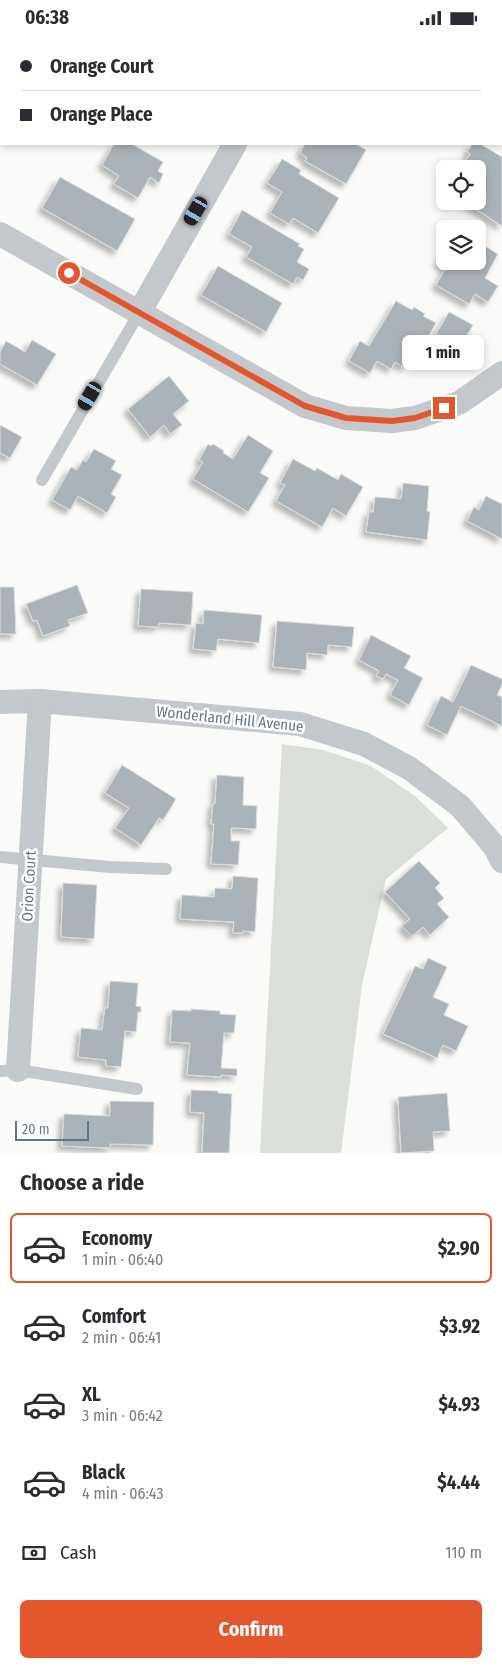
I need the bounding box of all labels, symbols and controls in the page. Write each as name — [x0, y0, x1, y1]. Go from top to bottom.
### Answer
text: 06:38 — [25, 6, 69, 29]
text: Orange Court — [50, 55, 154, 78]
text: Orange Place — [50, 103, 153, 126]
map controls — [436, 160, 486, 270]
button: locate — [436, 160, 486, 210]
car — [182, 194, 209, 228]
button: layers — [436, 220, 486, 270]
route start — [58, 262, 80, 284]
callout: 1 min — [403, 335, 485, 371]
text: 1 min — [426, 343, 460, 362]
car — [76, 379, 103, 413]
route end — [433, 397, 455, 419]
street label: Wonderland Hill Avenue — [156, 702, 304, 736]
street label: Orion Court — [18, 850, 40, 922]
scale bar — [15, 1118, 89, 1141]
text: 20 m — [22, 1121, 50, 1138]
text: Choose a ride — [20, 1169, 144, 1196]
icon: car — [22, 1226, 67, 1271]
text: Economy — [82, 1227, 152, 1250]
text: $2.90 — [438, 1237, 480, 1260]
text: 1 min · 06:40 — [82, 1250, 163, 1269]
icon: car — [22, 1304, 67, 1349]
text: Comfort — [82, 1305, 146, 1328]
text: $3.92 — [439, 1315, 480, 1338]
text: 2 min · 06:41 — [82, 1328, 161, 1347]
icon: car — [22, 1382, 67, 1427]
text: XL — [82, 1383, 101, 1406]
text: $4.93 — [438, 1393, 480, 1416]
text: 3 min · 06:42 — [82, 1406, 163, 1425]
icon: car — [22, 1460, 67, 1505]
text: Black — [82, 1461, 125, 1484]
text: $4.44 — [437, 1471, 480, 1494]
text: 4 min · 06:43 — [82, 1484, 164, 1503]
icon: cash — [20, 1539, 48, 1567]
text: Cash — [60, 1541, 97, 1564]
text: 110 m — [445, 1543, 482, 1562]
button: Confirm — [20, 1600, 482, 1658]

